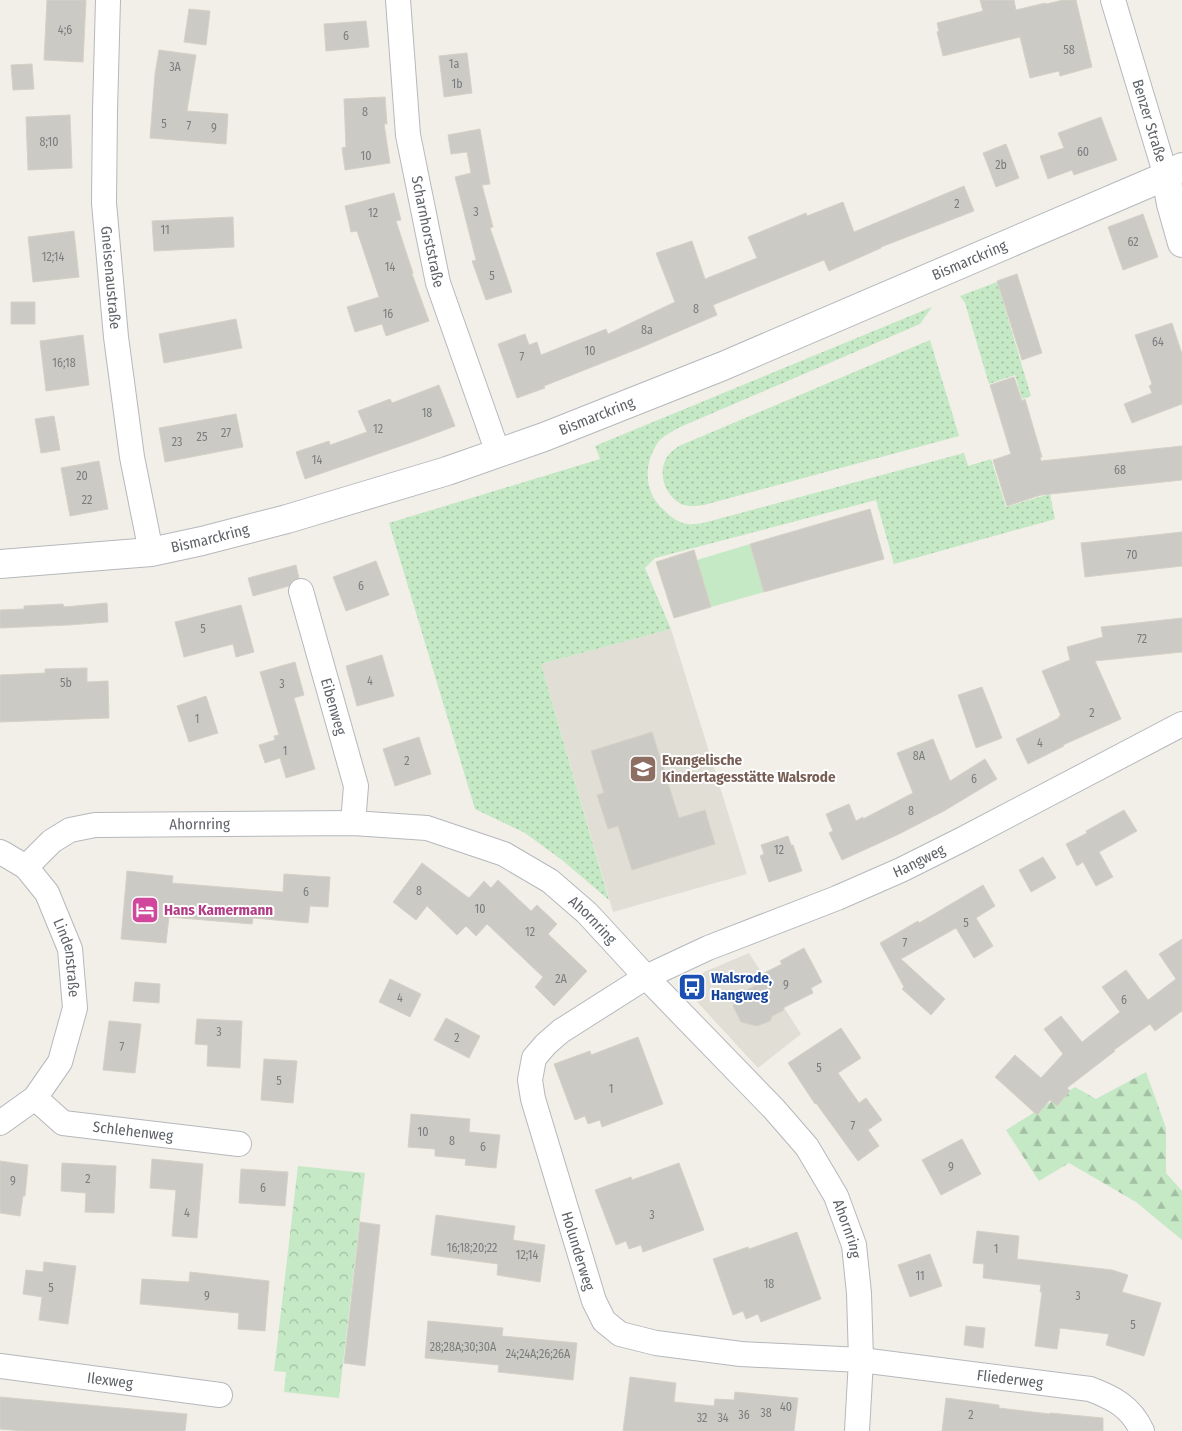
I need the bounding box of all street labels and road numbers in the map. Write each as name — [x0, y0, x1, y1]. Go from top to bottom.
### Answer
street label: Benzer Straße — [1128, 77, 1170, 164]
street label: Scharnhorststraße — [408, 174, 448, 290]
street label: Gneisenaustraße — [97, 225, 124, 330]
street label: Bismarckring — [929, 236, 1010, 284]
street label: Bismarckring — [556, 393, 637, 439]
street label: Bismarckring — [169, 520, 251, 556]
street label: Eibenweg — [317, 676, 350, 737]
street label: Ahornring — [169, 815, 230, 833]
street label: Hangweg — [890, 841, 948, 881]
street label: Ahornring — [565, 892, 620, 948]
street label: Lindenstraße — [49, 916, 83, 998]
street label: Schlehenweg — [92, 1118, 174, 1145]
street label: Ahornring — [829, 1197, 864, 1259]
street label: Holunderweg — [557, 1209, 599, 1293]
street label: Fliederweg — [976, 1366, 1044, 1392]
street label: Ilexweg — [86, 1369, 134, 1392]

